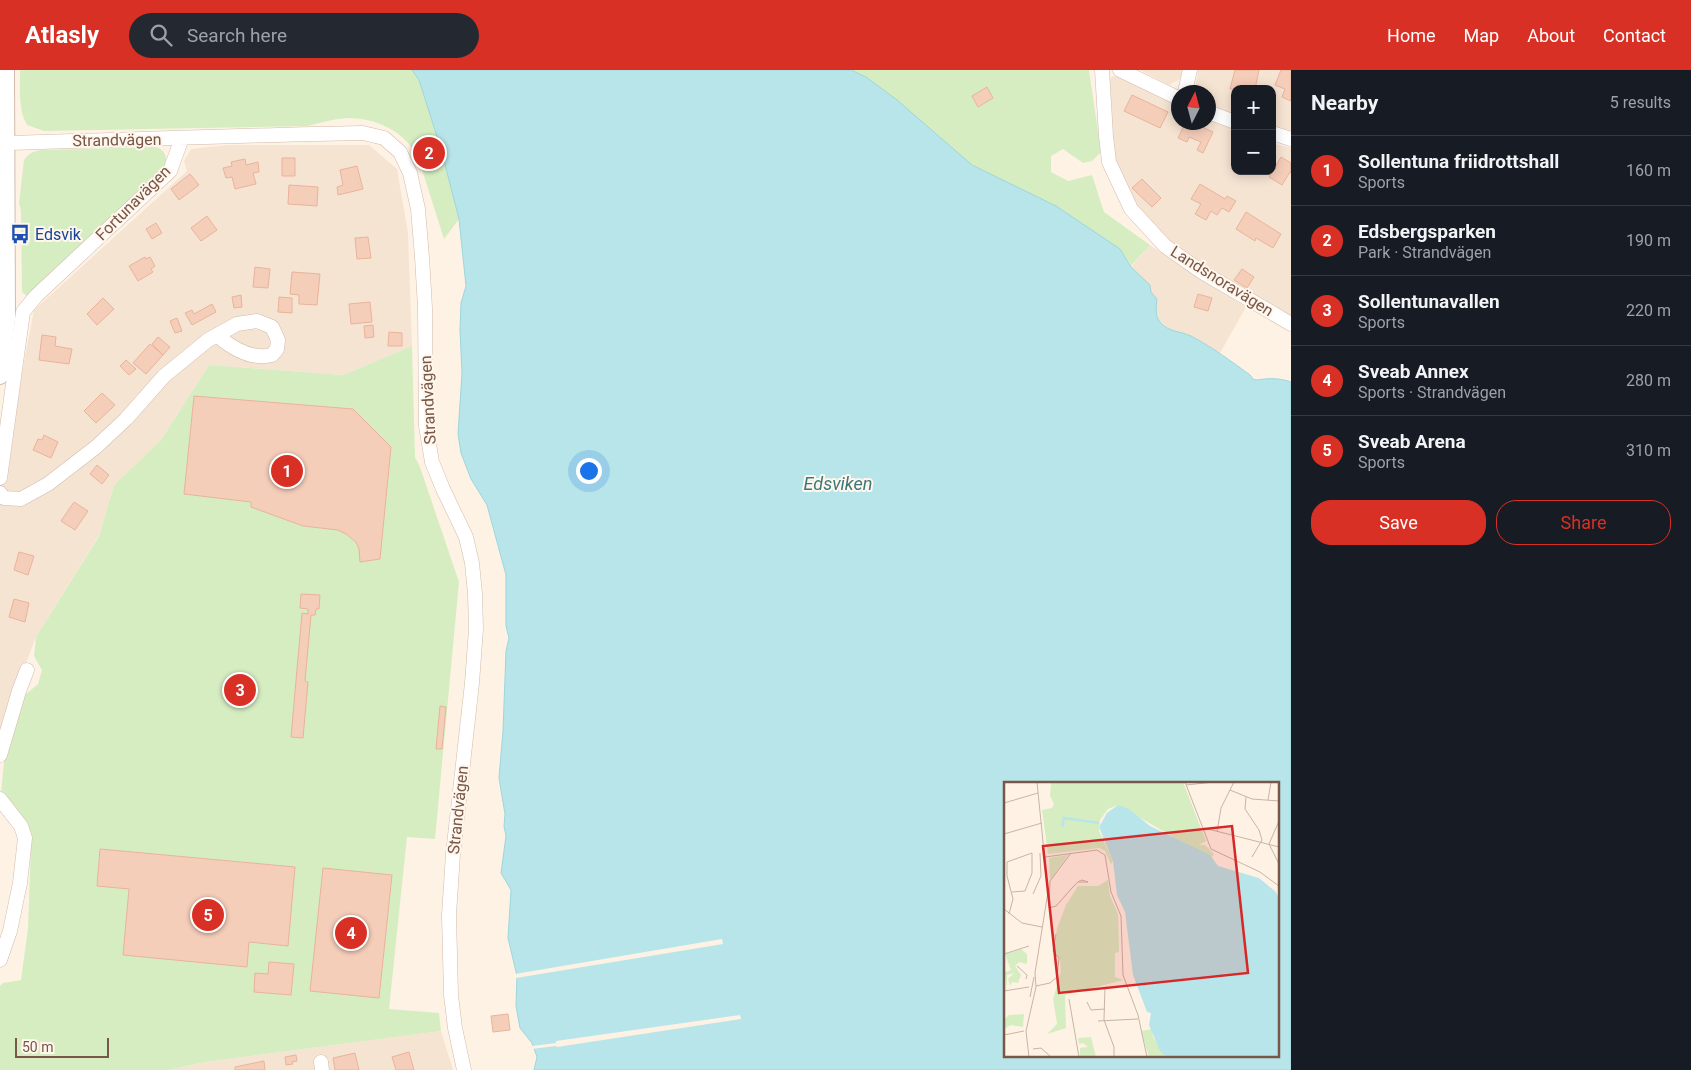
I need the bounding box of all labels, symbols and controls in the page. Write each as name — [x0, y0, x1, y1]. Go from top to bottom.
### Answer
search box — [129, 13, 479, 58]
text: Atlasly — [25, 21, 99, 49]
icon: search — [147, 21, 175, 49]
text: Search here — [187, 24, 287, 47]
text: Home — [1387, 25, 1436, 46]
text: Map — [1464, 25, 1499, 46]
text: About — [1527, 25, 1575, 46]
text: Contact — [1603, 25, 1666, 46]
north arrow — [1171, 85, 1216, 130]
map controls — [1231, 85, 1276, 175]
button: + — [1231, 85, 1276, 130]
text: Nearby — [1311, 91, 1378, 115]
text: 5 results — [1610, 93, 1671, 112]
street label: Strandvägen — [72, 130, 162, 150]
button: − — [1231, 130, 1276, 175]
pin: 2 — [413, 134, 445, 172]
text: Sollentuna friidrottshall — [1358, 150, 1559, 173]
text: 1 — [1322, 161, 1332, 180]
text: 160 m — [1626, 161, 1671, 180]
street label: Fortunavägen — [92, 162, 174, 244]
text: Sports — [1358, 173, 1405, 192]
text: Edsbergsparken — [1358, 220, 1496, 243]
bus stop icon: Edsvik — [9, 223, 31, 245]
place label: Edsvik — [35, 225, 82, 244]
text: 2 — [1322, 231, 1332, 250]
text: 190 m — [1626, 231, 1671, 250]
street label: Landsnoravägen — [1167, 242, 1277, 320]
text: Park · Strandvägen — [1358, 243, 1491, 262]
text: Sollentunavallen — [1358, 290, 1500, 313]
text: 3 — [1322, 301, 1332, 320]
text: 220 m — [1626, 301, 1671, 320]
text: Sports — [1358, 313, 1405, 332]
street label: Strandvägen — [416, 355, 440, 445]
text: Sveab Annex — [1358, 360, 1469, 383]
text: 4 — [1322, 371, 1332, 390]
text: 280 m — [1626, 371, 1671, 390]
text: Sports · Strandvägen — [1358, 383, 1506, 402]
text: Sveab Arena — [1358, 430, 1466, 453]
text: 5 — [1322, 441, 1332, 460]
text: 310 m — [1626, 441, 1671, 460]
pin: 1 — [271, 452, 303, 490]
text: Sports — [1358, 453, 1405, 472]
your location — [576, 458, 602, 484]
water label: Edsviken — [804, 473, 872, 494]
button: Save — [1311, 500, 1486, 545]
button: Share — [1496, 500, 1671, 545]
pin: 3 — [224, 671, 256, 709]
street label: Strandvägen — [444, 765, 472, 855]
inset map — [1004, 782, 1278, 1058]
pin: 5 — [192, 896, 224, 934]
pin: 4 — [335, 914, 367, 952]
scale bar — [15, 1035, 109, 1058]
text: 50 m — [22, 1039, 54, 1055]

